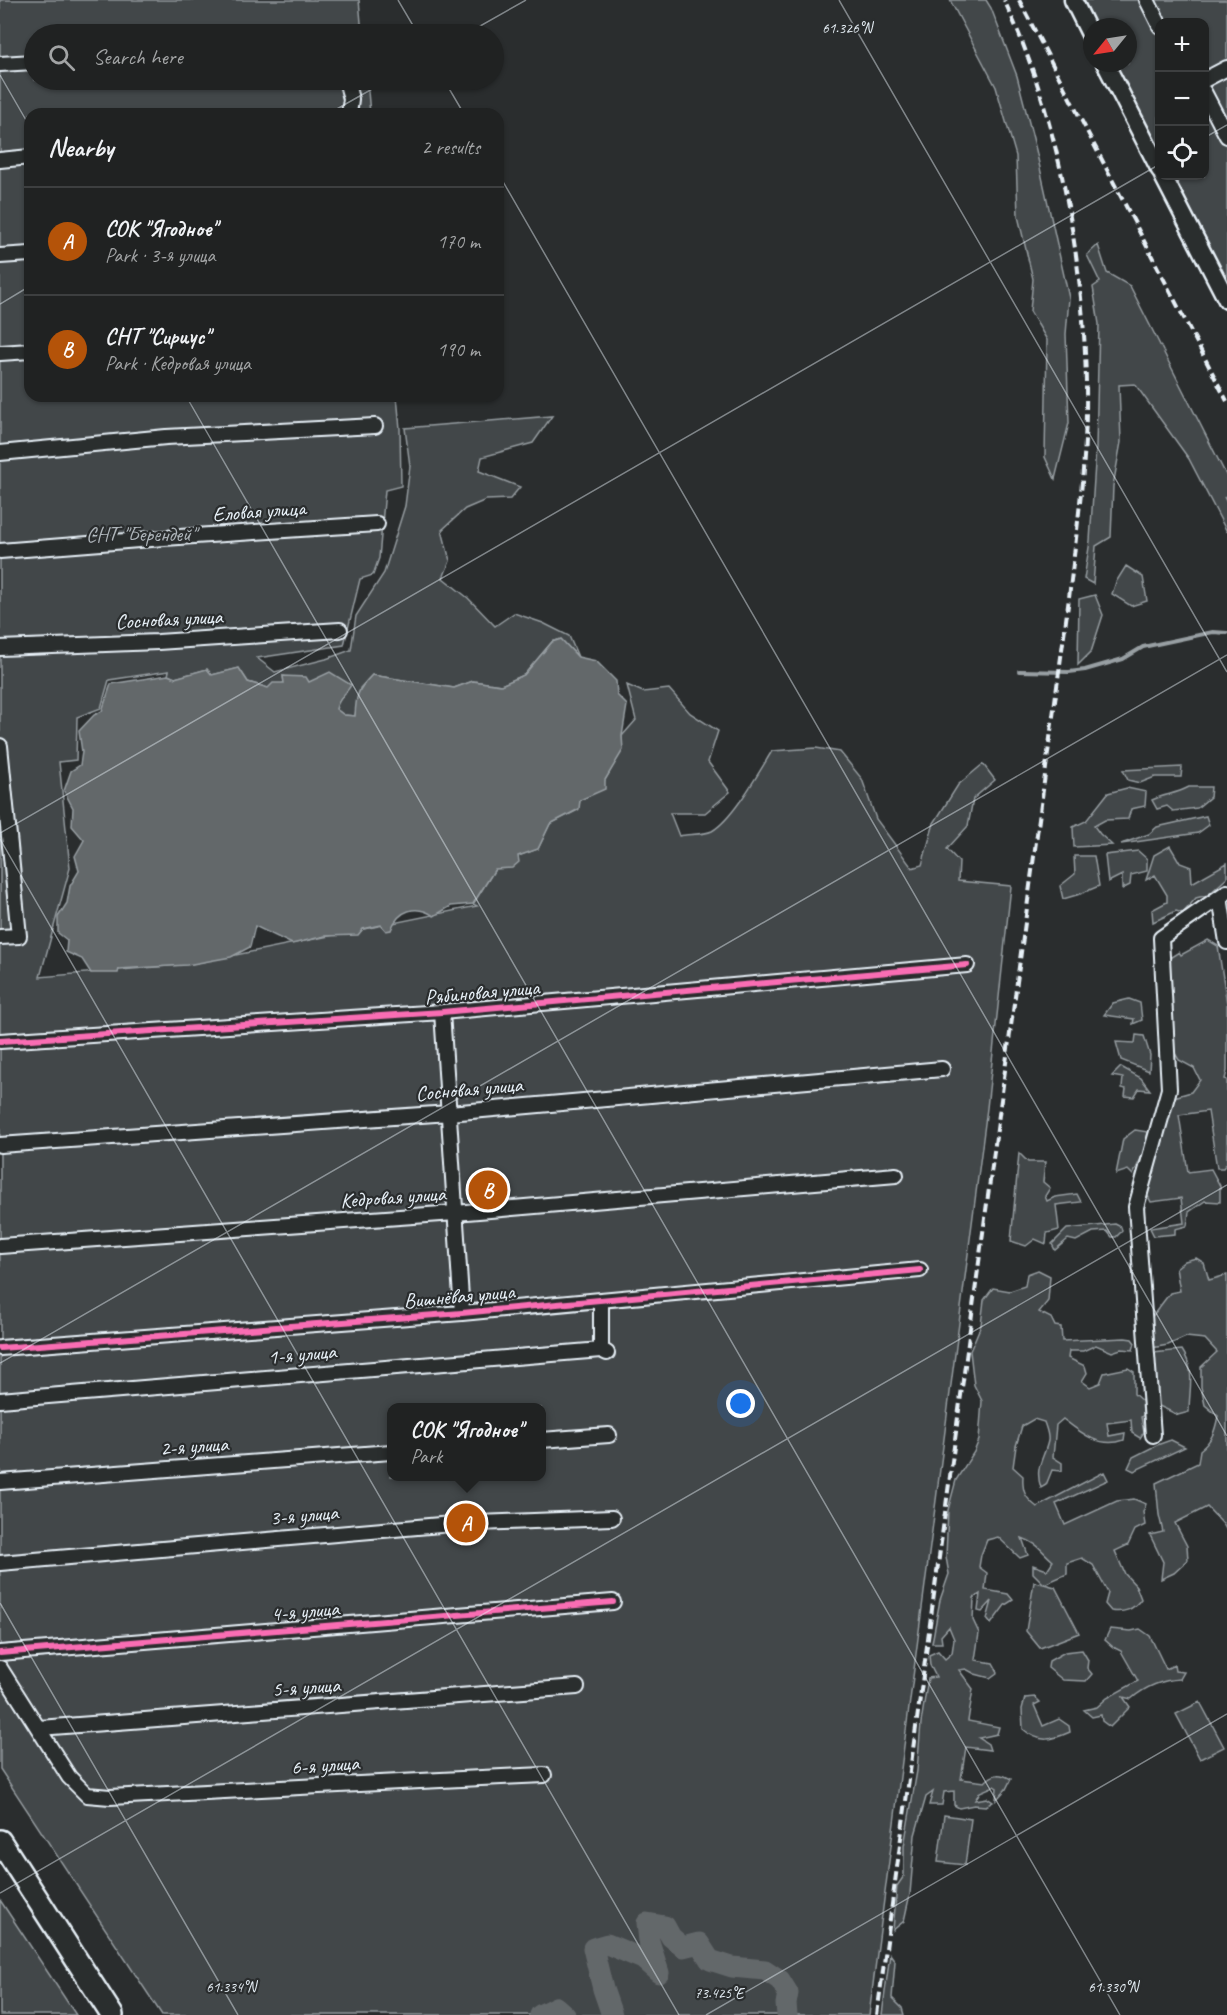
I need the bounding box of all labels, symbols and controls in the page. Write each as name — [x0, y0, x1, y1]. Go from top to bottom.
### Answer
north arrow — [1083, 18, 1137, 72]
map controls — [1155, 18, 1209, 180]
button: + — [1155, 18, 1209, 72]
text: 61.326°N — [822, 19, 875, 38]
search box — [24, 24, 504, 90]
icon: search — [45, 41, 78, 74]
text: Search here — [93, 43, 183, 71]
button: − — [1155, 72, 1209, 126]
button: locate — [1155, 126, 1209, 180]
text: Nearby — [48, 131, 113, 164]
text: 2 results — [421, 135, 480, 160]
text: СОК "Ягодное" — [105, 215, 217, 243]
text: A — [62, 229, 73, 254]
text: 170 m — [437, 229, 480, 254]
text: Park · 3-я улица — [105, 243, 215, 268]
text: СНТ "Сириус" — [105, 323, 210, 351]
text: B — [62, 337, 73, 362]
text: 190 m — [437, 337, 480, 362]
text: Park · Кедровая улица — [105, 351, 251, 376]
street label: Еловая улица — [212, 495, 309, 527]
park label: СНТ "Берендей" — [86, 521, 200, 547]
street label: Сосновая улица — [115, 603, 225, 635]
street label: Рябиновая улица — [424, 974, 542, 1010]
street label: Сосновая улица — [414, 1071, 525, 1107]
pin: B — [468, 1168, 508, 1212]
street label: Кедровая улица — [339, 1180, 448, 1214]
street label: Вишнёвая улица — [402, 1278, 517, 1314]
street label: 1-я улица — [267, 1338, 339, 1370]
your location — [726, 1389, 755, 1418]
popup — [387, 1403, 546, 1481]
text: СОК "Ягодное" — [411, 1416, 522, 1444]
street label: 2-я улица — [159, 1431, 231, 1461]
text: Park — [411, 1444, 442, 1469]
street label: 3-я улица — [269, 1499, 341, 1531]
pin: A — [446, 1500, 486, 1546]
street label: 4-я улица — [270, 1595, 342, 1627]
street label: 5-я улица — [271, 1672, 343, 1702]
street label: 6-я улица — [290, 1750, 362, 1780]
text: 61.334°N — [206, 1978, 259, 1997]
text: 61.330°N — [1088, 1978, 1141, 1997]
text: 73.425°E — [695, 1984, 746, 2003]

